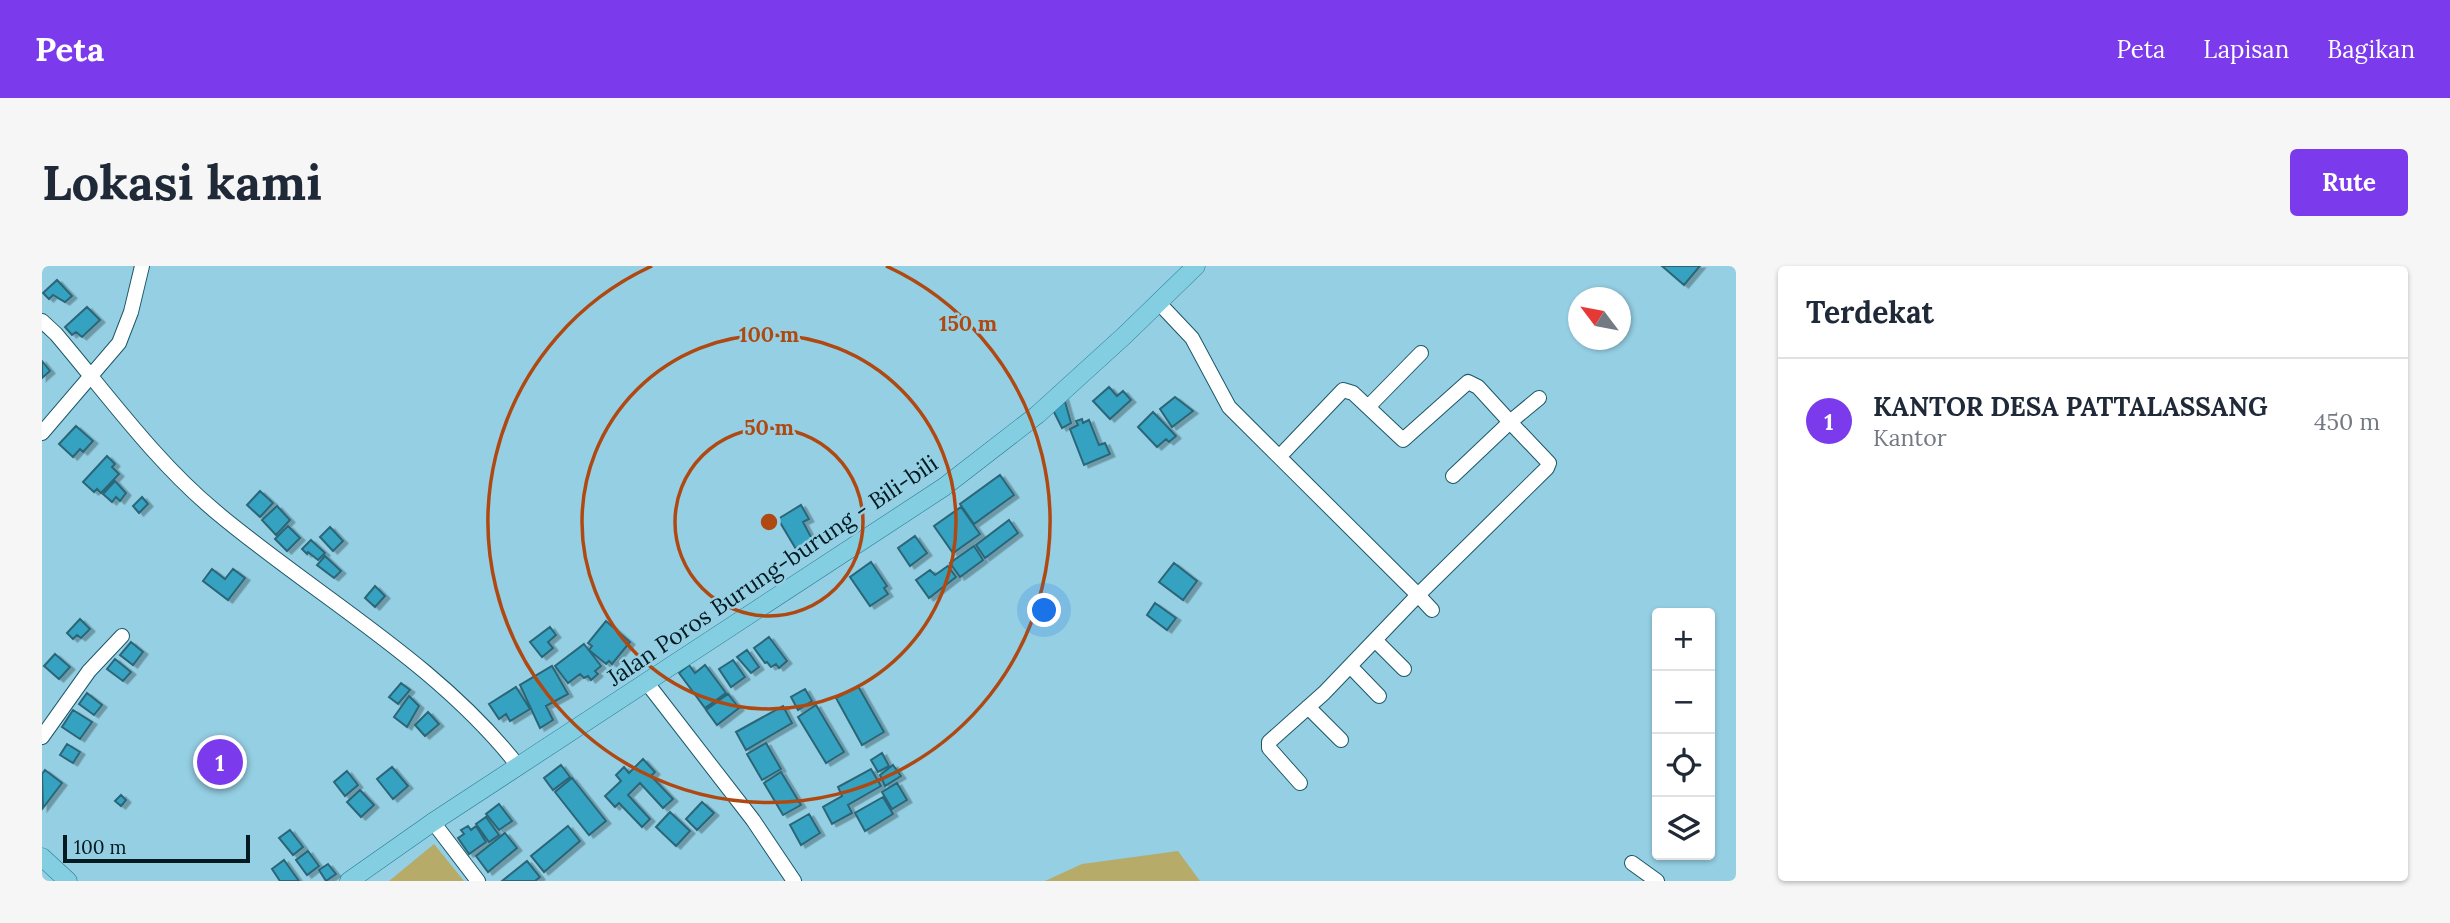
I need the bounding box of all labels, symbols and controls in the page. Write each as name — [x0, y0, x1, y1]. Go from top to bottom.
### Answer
text: Peta — [35, 28, 104, 70]
text: Peta — [2117, 34, 2165, 65]
text: Lapisan — [2203, 34, 2289, 65]
text: Bagikan — [2327, 34, 2415, 65]
button: Rute — [2290, 149, 2408, 216]
text: Lokasi kami — [42, 151, 322, 213]
north arrow — [1568, 287, 1631, 350]
text: Terdekat — [1806, 293, 1934, 331]
text: 150 m — [939, 310, 997, 337]
text: 100 m — [739, 321, 799, 348]
text: KANTOR DESA PATTALASSANG — [1873, 390, 2268, 423]
text: 1 — [1824, 407, 1834, 436]
text: 450 m — [2314, 407, 2380, 436]
text: 50 m — [744, 414, 794, 441]
text: Kantor — [1873, 423, 1947, 452]
street label: Jalan Poros Burung-burung - Bili-bili — [600, 448, 943, 692]
centre of rings — [757, 510, 781, 534]
your location — [1027, 593, 1061, 627]
map controls — [1652, 608, 1715, 860]
button: + — [1652, 608, 1715, 671]
button: − — [1652, 671, 1715, 734]
button: locate — [1652, 734, 1715, 797]
pin: 1 — [197, 736, 243, 788]
button: layers — [1652, 797, 1715, 860]
scale bar — [63, 832, 250, 864]
text: 100 m — [74, 835, 127, 859]

